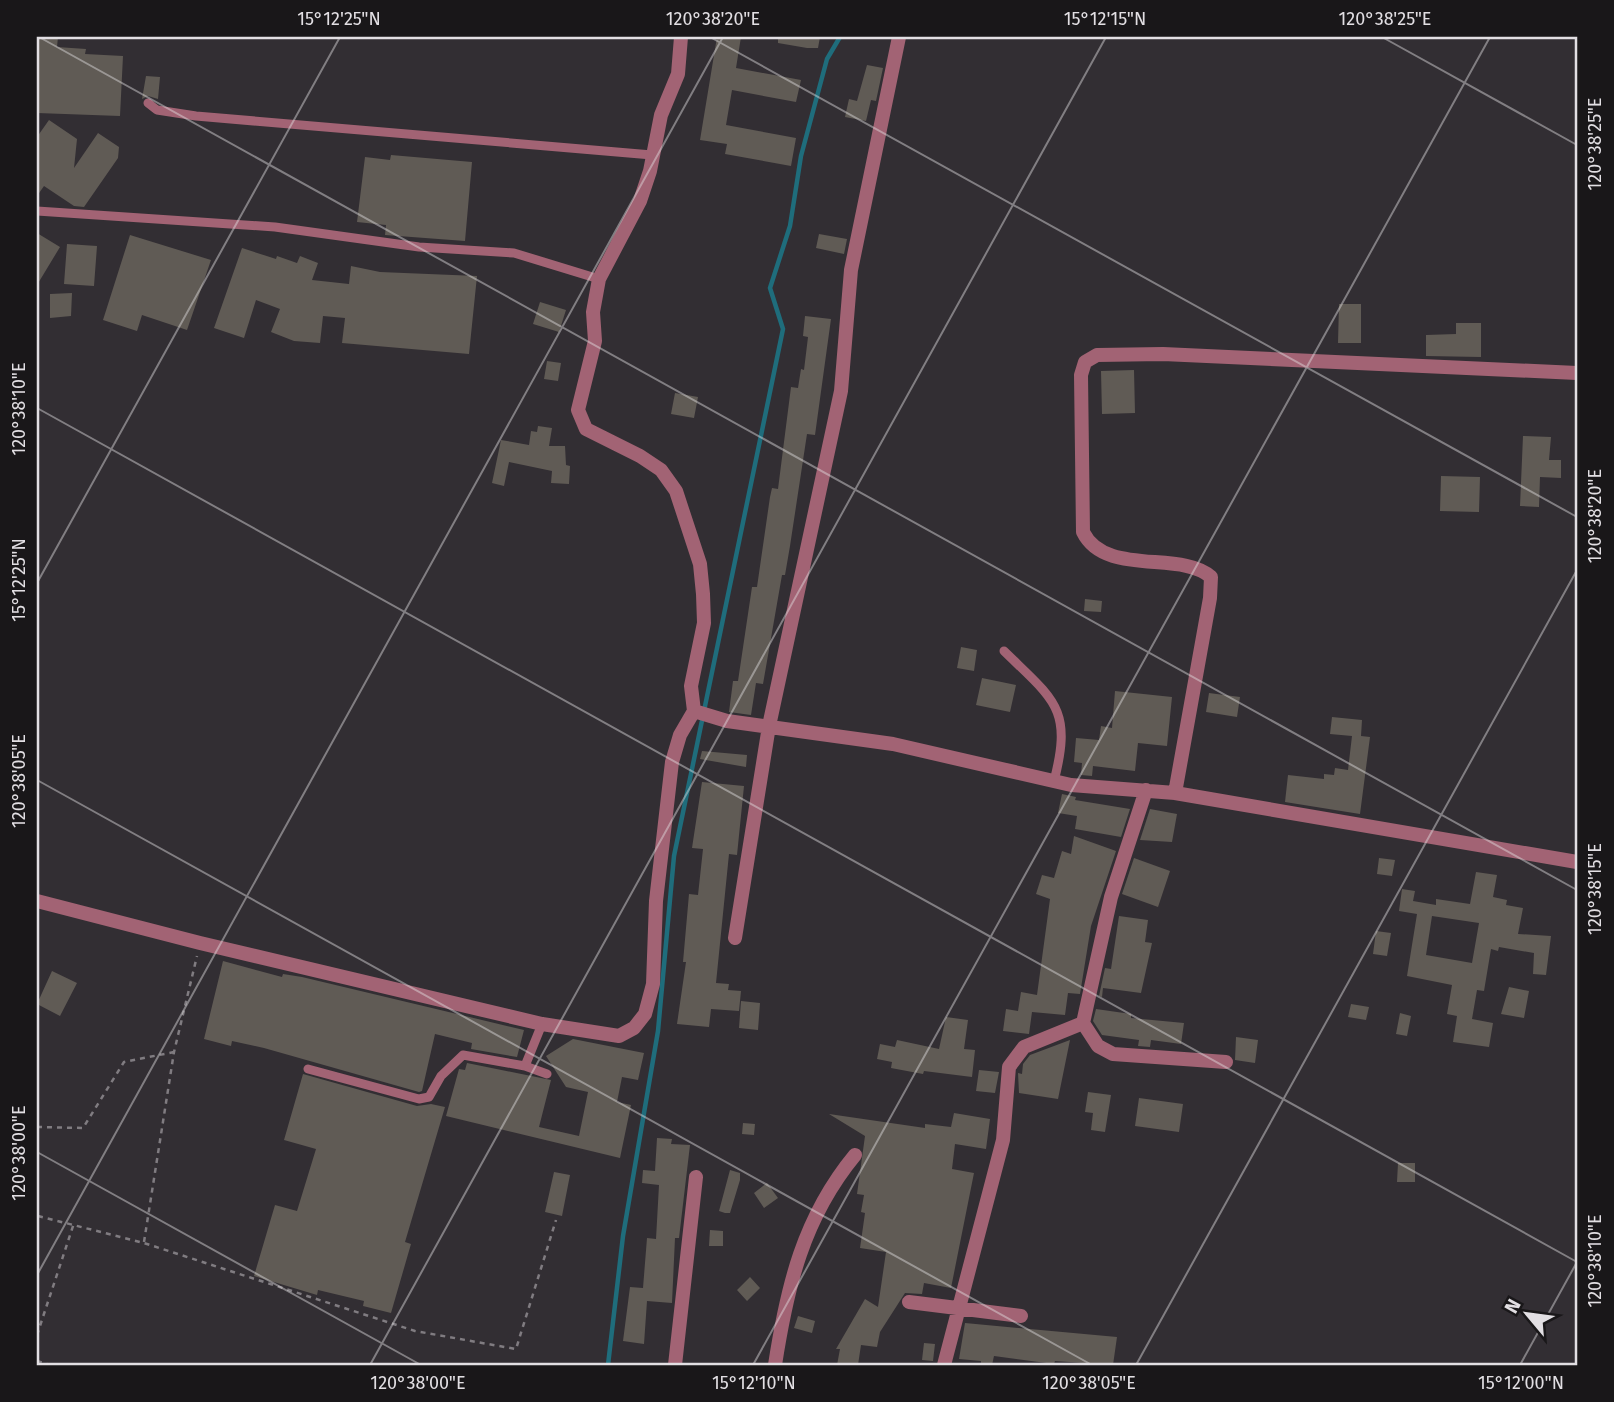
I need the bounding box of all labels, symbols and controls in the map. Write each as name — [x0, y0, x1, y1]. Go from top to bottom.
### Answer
text: 15°12'25"N — [297, 8, 381, 30]
text: 120°38'20"E — [666, 8, 760, 30]
text: 15°12'15"N — [1064, 8, 1146, 30]
text: 120°38'25"E — [1339, 8, 1431, 30]
text: 120°38'25"E — [1584, 98, 1606, 190]
text: 120°38'10"E — [8, 362, 30, 456]
text: 120°38'20"E — [1584, 469, 1606, 563]
text: 15°12'25"N — [8, 538, 30, 622]
text: 120°38'05"E — [8, 734, 30, 828]
text: 120°38'15"E — [1584, 843, 1606, 935]
text: 120°38'00"E — [8, 1105, 30, 1201]
text: 120°38'10"E — [1584, 1214, 1606, 1308]
north arrow — [1492, 1280, 1562, 1350]
text: N — [1499, 1295, 1526, 1317]
text: 120°38'00"E — [370, 1372, 466, 1394]
text: 15°12'10"N — [712, 1372, 796, 1394]
text: 120°38'05"E — [1042, 1372, 1136, 1394]
text: 15°12'00"N — [1478, 1372, 1564, 1394]

